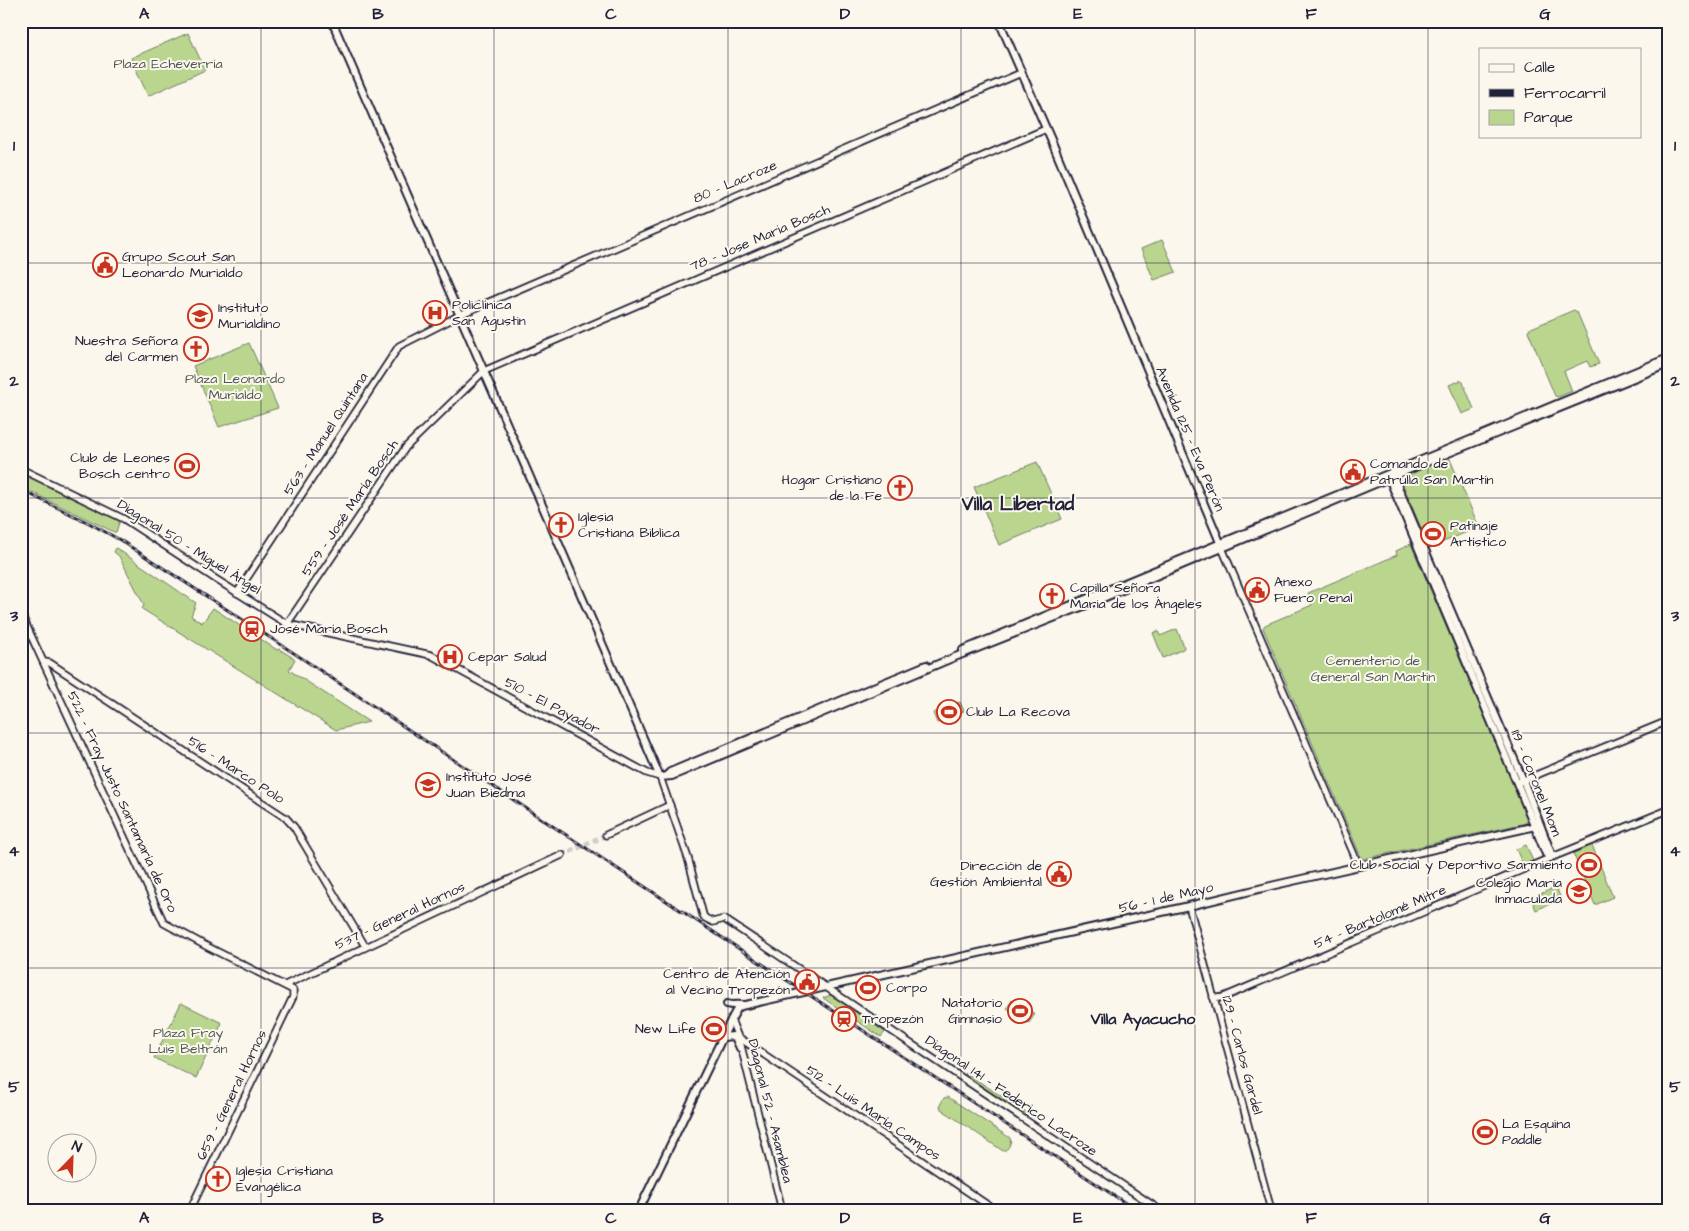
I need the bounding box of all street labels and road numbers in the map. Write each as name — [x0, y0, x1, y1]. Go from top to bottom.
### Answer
street label: 80 - Lacroze — [690, 155, 780, 209]
street label: 78 - Jose Maria Bosch — [687, 199, 833, 277]
street label: Avenida 125 - Eva Perón — [1150, 364, 1230, 514]
street label: 563 - Manuel Quintana — [279, 369, 373, 499]
street label: 559 - José María Bosch — [297, 436, 403, 580]
street label: Diagonal 50 - Miguel Ángel — [113, 495, 265, 599]
street label: 510 - El Payador — [501, 672, 604, 740]
street label: 522 - Fray Justo Santamaría de Oro — [62, 688, 182, 916]
street label: 119 - Coronel Mom — [1506, 727, 1567, 839]
street label: 516 - Marco Polo — [184, 731, 288, 809]
street label: 537 - General Hornos — [332, 877, 468, 955]
street label: 56 - 1 de Mayo — [1117, 877, 1215, 919]
street label: 54 - Bartolomé Mitre — [1311, 880, 1450, 954]
street label: 129 - Carlos Gardel — [1217, 993, 1267, 1117]
street label: 659 - General Hornos — [192, 1026, 272, 1164]
street label: Diagonal 141 - Federico Lacroze — [921, 1031, 1102, 1162]
street label: Diagonal 52 - Asamblea — [742, 1037, 798, 1185]
street label: 512 - Luis María Campos — [802, 1060, 944, 1166]

